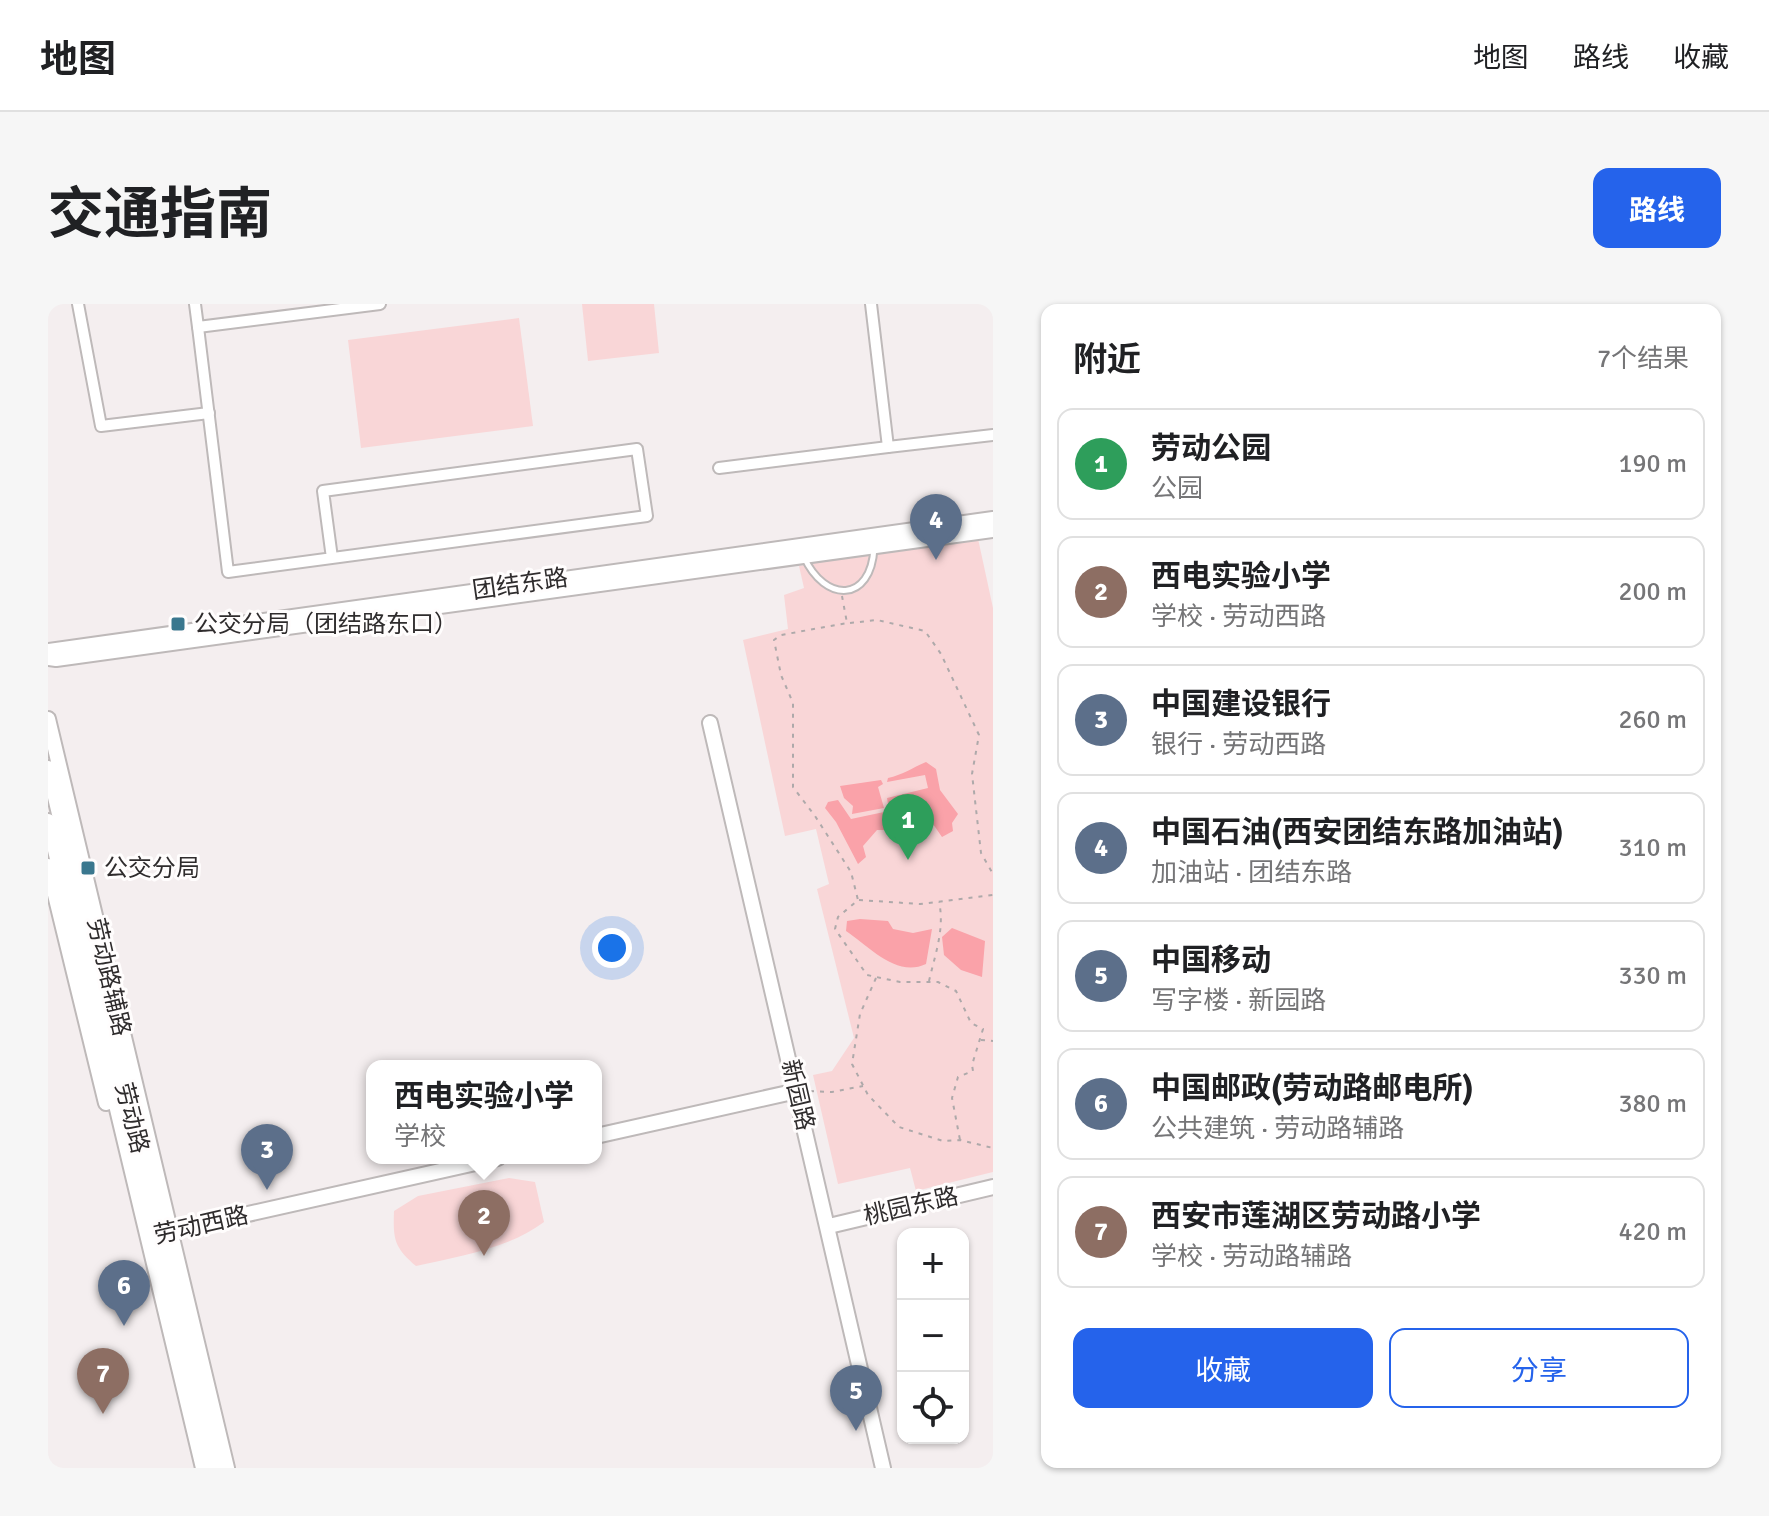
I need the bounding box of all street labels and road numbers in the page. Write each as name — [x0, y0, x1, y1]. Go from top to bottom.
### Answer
street label: 团结东路 — [470, 562, 570, 606]
street label: 劳动路辅路 — [81, 915, 137, 1039]
street label: 新园路 — [775, 1057, 821, 1133]
street label: 劳动路 — [109, 1079, 155, 1157]
street label: 桃园东路 — [861, 1181, 961, 1231]
street label: 劳动西路 — [151, 1200, 251, 1250]

